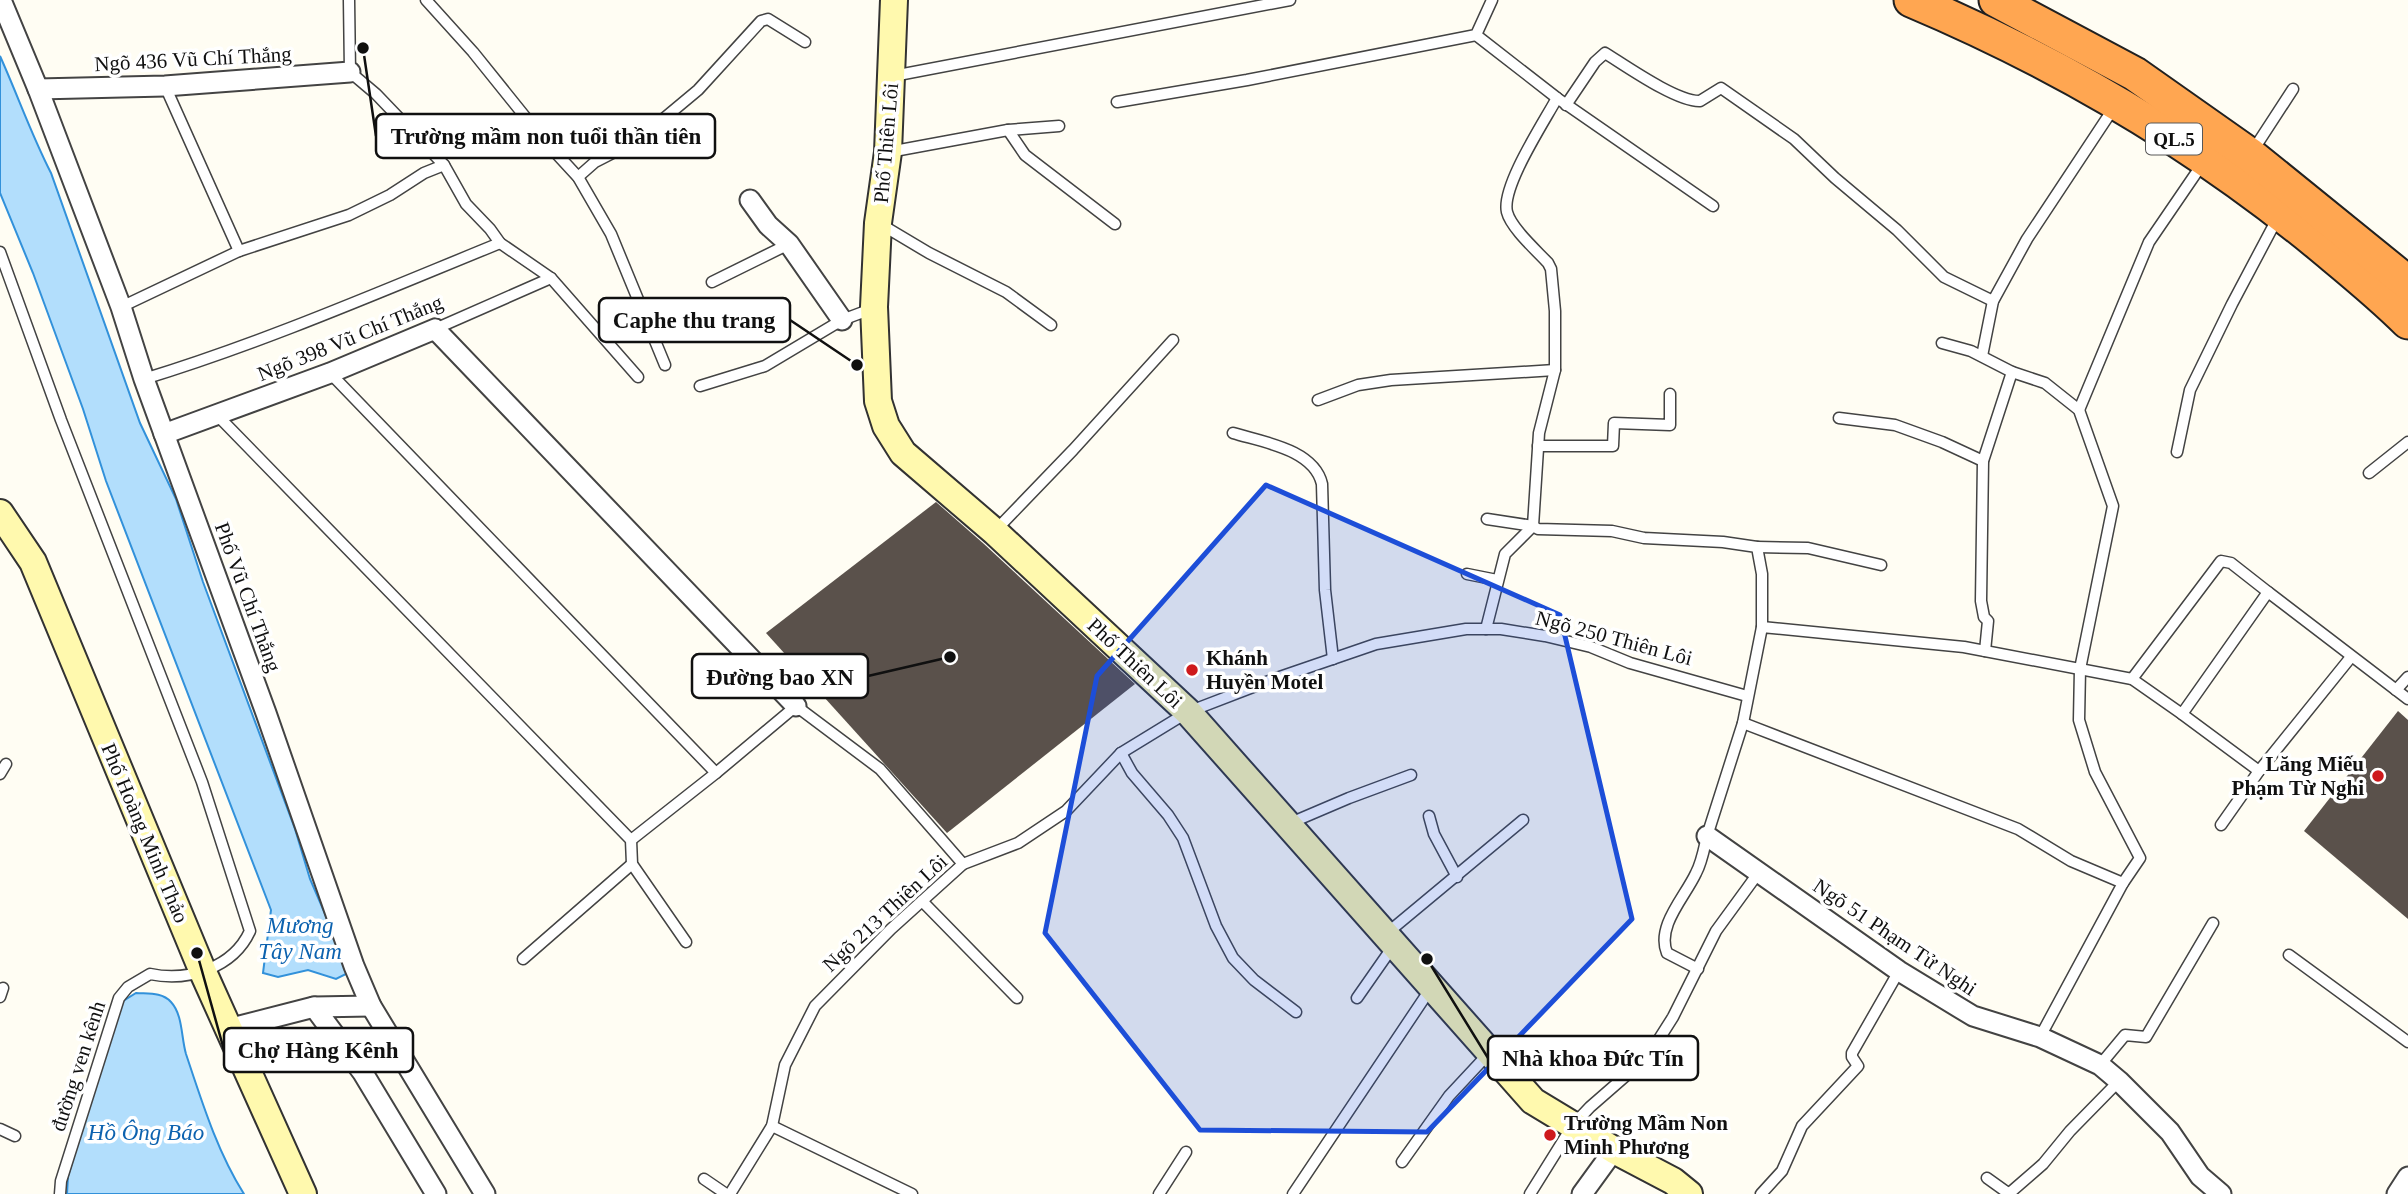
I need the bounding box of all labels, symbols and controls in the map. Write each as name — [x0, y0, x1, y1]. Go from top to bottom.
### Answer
street label: Ngõ 436 Vũ Chí Thắng — [94, 42, 293, 76]
street label: Phố Thiên Lôi — [869, 82, 903, 204]
callout: Trường mầm non tuổi thần tiên — [376, 114, 715, 158]
text: Trường mầm non tuổi thần tiên — [391, 124, 701, 149]
road number: QL.5 — [2146, 124, 2202, 154]
street label: Ngõ 398 Vũ Chí Thắng — [254, 290, 447, 386]
callout: Caphe thu trang — [599, 298, 790, 342]
text: Caphe thu trang — [613, 308, 776, 333]
street label: Phố Vũ Chí Thắng — [210, 519, 286, 675]
street label: Ngõ 250 Thiên Lôi — [1533, 606, 1695, 670]
street label: Phố Thiên Lôi — [1083, 613, 1188, 713]
place label: Khánh Huyền Motel — [1206, 646, 1323, 694]
callout: Đường bao XN — [692, 654, 868, 698]
marker: Khánh Huyền Motel — [1184, 662, 1200, 678]
text: Đường bao XN — [706, 665, 854, 690]
street label: Phố Hoàng Minh Thảo — [96, 740, 194, 926]
place label: Lăng Miếu Phạm Từ Nghi — [2232, 752, 2364, 800]
marker: Lăng Miếu Phạm Từ Nghi — [2370, 768, 2386, 784]
street label: Ngõ 213 Thiên Lôi — [818, 849, 952, 977]
street label: Ngõ 51 Phạm Tử Nghi — [1809, 873, 1981, 1001]
water label: Mương Tây Nam — [258, 913, 342, 964]
street label: đường ven kênh — [46, 997, 111, 1134]
callout: Chợ Hàng Kênh — [224, 1028, 413, 1072]
callout: Nhà khoa Đức Tín — [1488, 1036, 1698, 1080]
text: Chợ Hàng Kênh — [238, 1038, 399, 1063]
text: Nhà khoa Đức Tín — [1502, 1046, 1684, 1071]
place label: Trường Mầm Non Minh Phương — [1564, 1111, 1728, 1159]
water label: Hồ Ông Báo — [87, 1119, 204, 1145]
marker: Trường Mầm Non Minh Phương — [1542, 1127, 1558, 1143]

